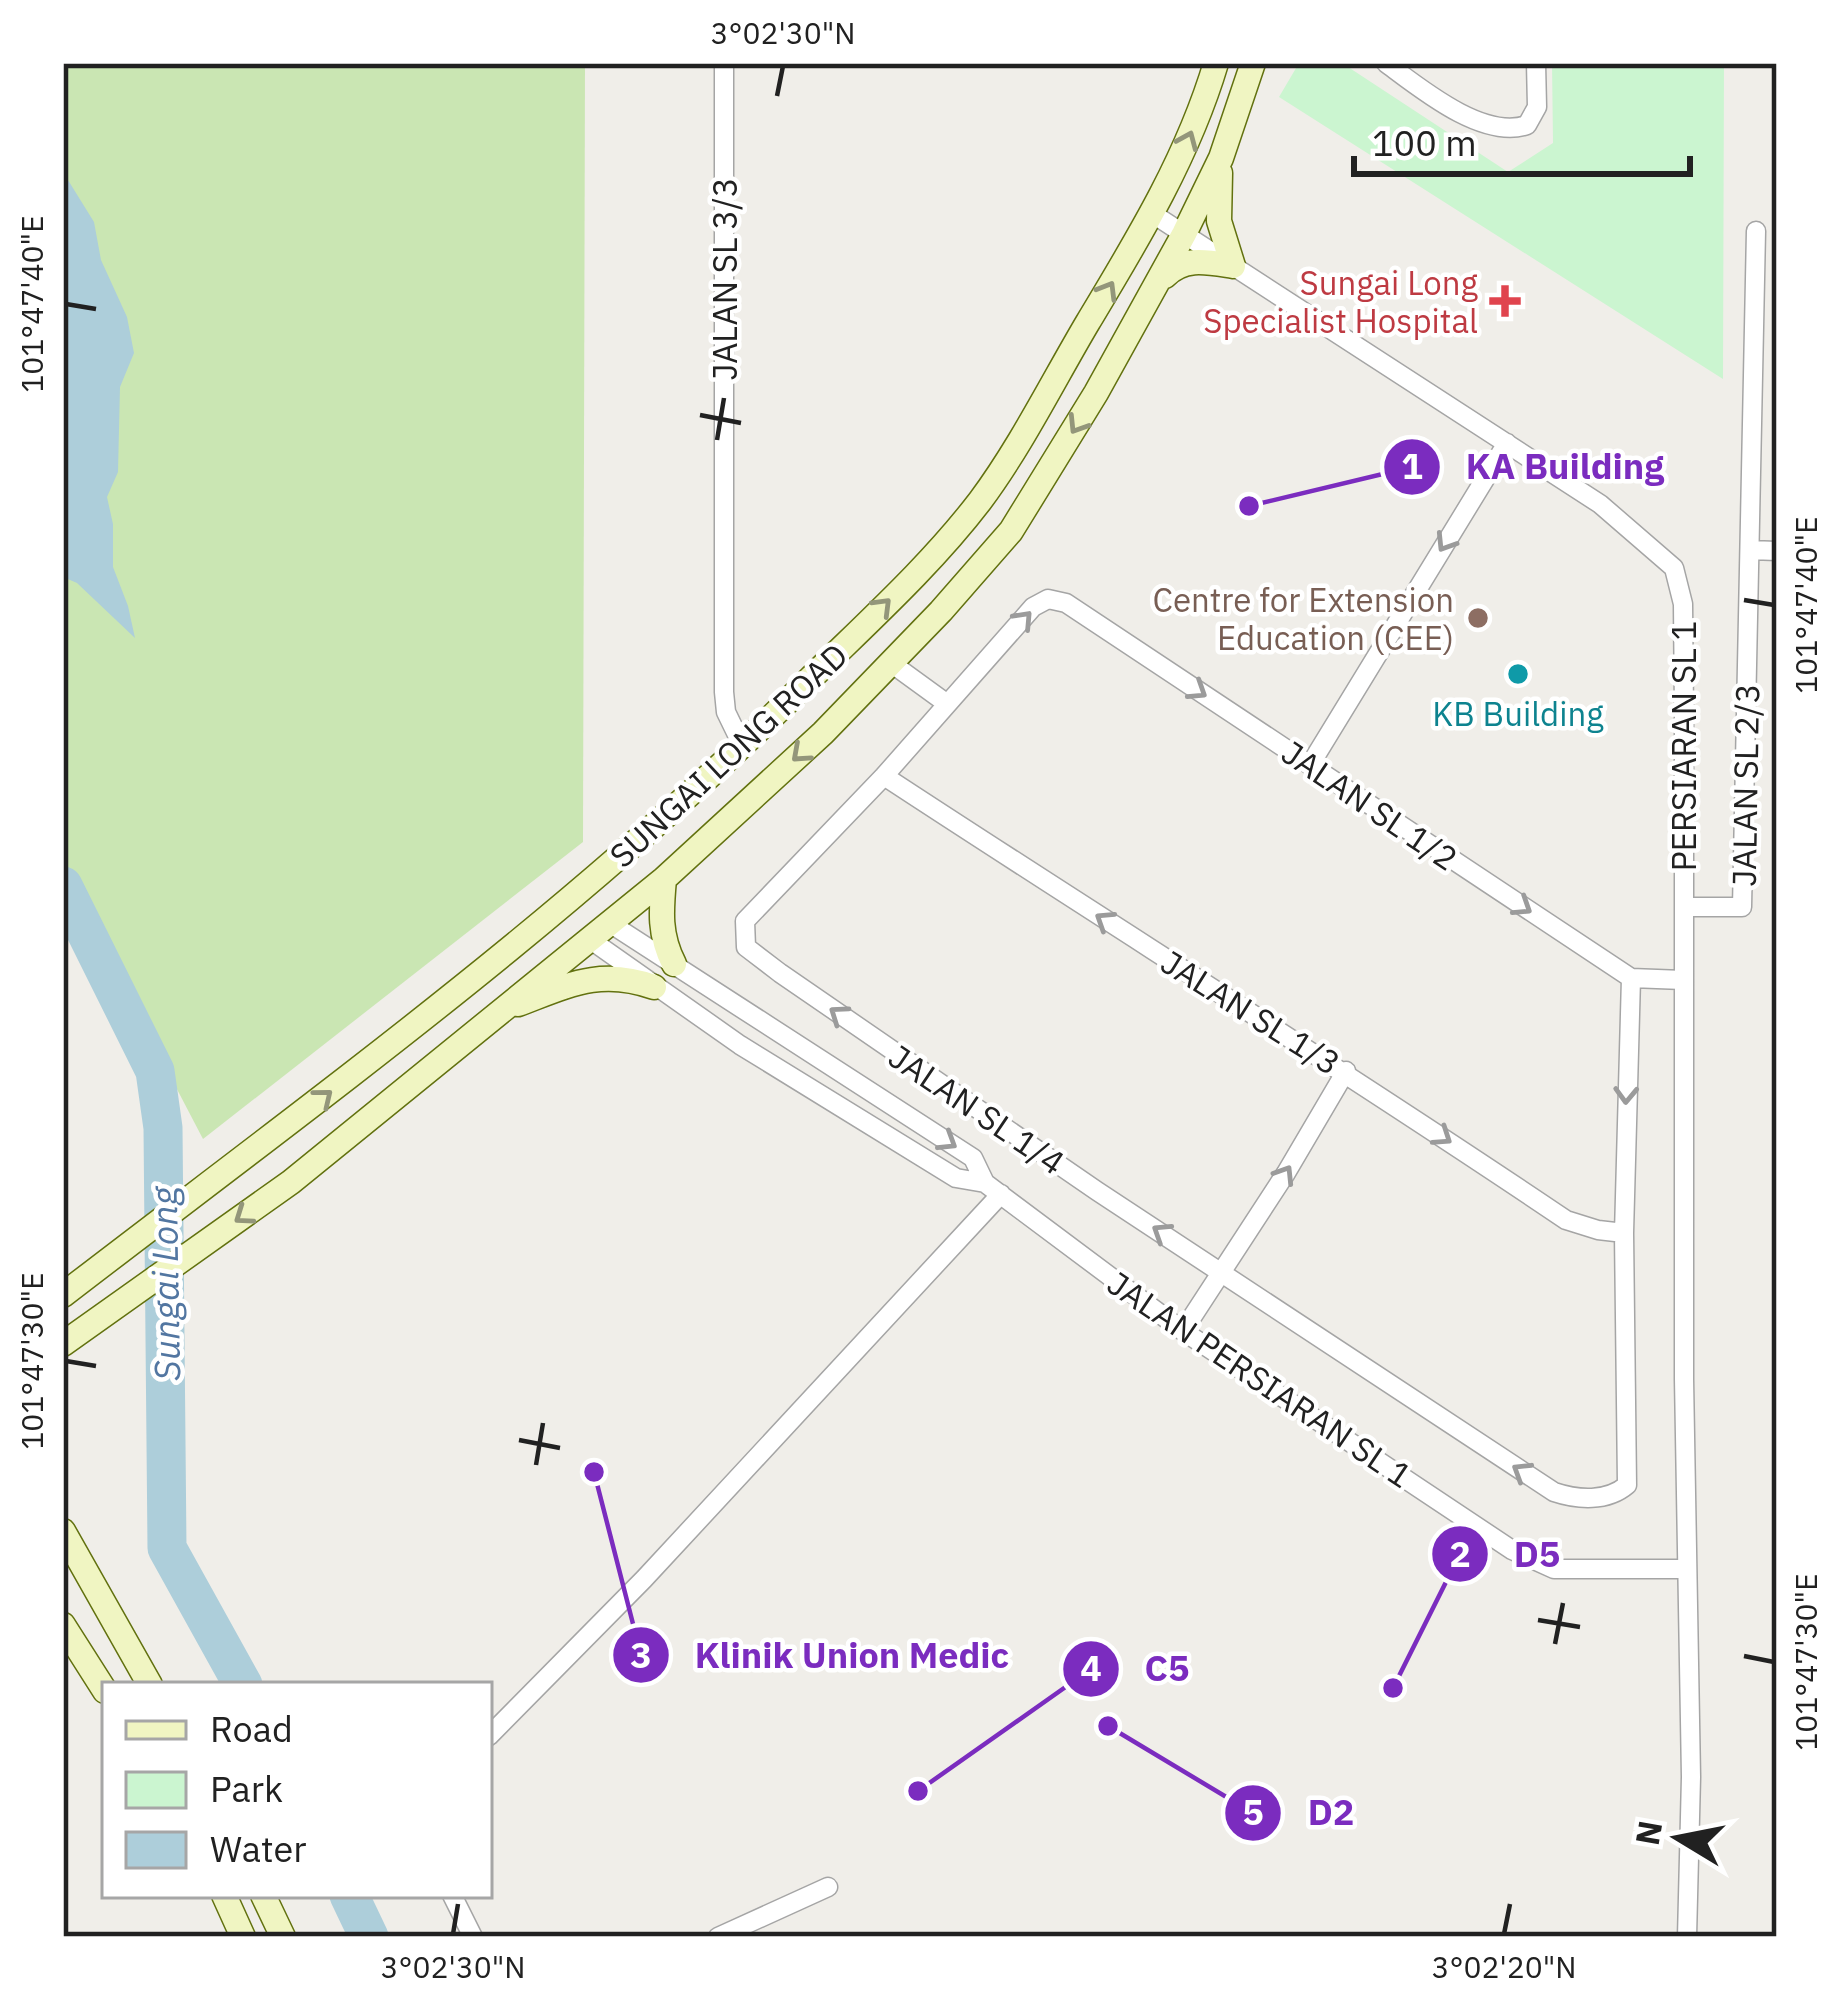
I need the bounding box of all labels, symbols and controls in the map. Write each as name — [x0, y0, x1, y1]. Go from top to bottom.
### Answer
text: 3°02'30"N — [710, 13, 856, 52]
scale bar — [1354, 102, 1690, 176]
text: 100 m — [1372, 119, 1477, 166]
one-way arrow — [1173, 130, 1197, 152]
street label: JALAN SL 3/3 — [703, 178, 746, 380]
text: 101°47'40"E — [12, 215, 51, 393]
place label: Sungai Long Specialist Hospital — [1203, 261, 1479, 342]
one-way arrow — [1094, 281, 1116, 303]
marker: Sungai Long Specialist Hospital — [1489, 285, 1521, 317]
one-way arrow — [1069, 412, 1091, 434]
callout: KA Building — [1382, 431, 1688, 503]
text: 1 — [1401, 442, 1423, 489]
text: KA Building — [1466, 442, 1664, 489]
text: 101°47'40"E — [1786, 516, 1825, 694]
one-way arrow — [1437, 529, 1459, 551]
place label: Centre for Extension Education (CEE) — [1152, 578, 1454, 659]
one-way arrow — [869, 598, 891, 620]
marker: Centre for Extension Education (CEE) — [1465, 605, 1491, 631]
one-way arrow — [1009, 611, 1031, 632]
street label: PERSIARAN SL 1 — [1662, 621, 1705, 871]
street label: SUNGAI LONG ROAD — [600, 634, 856, 876]
marker: KB Building — [1505, 661, 1531, 687]
one-way arrow — [1185, 677, 1207, 699]
street label: JALAN SL 2/3 — [1722, 683, 1768, 887]
place label: KB Building — [1432, 692, 1604, 735]
street label: JALAN SL 1/2 — [1274, 730, 1466, 880]
one-way arrow — [793, 740, 814, 761]
one-way arrow — [1510, 892, 1532, 914]
one-way arrow — [1096, 913, 1118, 935]
street label: JALAN SL 1/3 — [1154, 940, 1348, 1084]
one-way arrow — [829, 1006, 851, 1028]
street label: JALAN SL 1/4 — [881, 1034, 1073, 1184]
one-way arrow — [1613, 1086, 1639, 1105]
one-way arrow — [311, 1090, 333, 1112]
one-way arrow — [1430, 1122, 1452, 1144]
one-way arrow — [935, 1128, 957, 1151]
one-way arrow — [1271, 1165, 1293, 1187]
water label: Sungai Long — [140, 1185, 190, 1381]
one-way arrow — [235, 1202, 257, 1224]
one-way arrow — [1152, 1225, 1174, 1247]
street label: JALAN PERSIARAN SL 1 — [1100, 1261, 1420, 1497]
text: 101°47'30"E — [12, 1272, 51, 1450]
one-way arrow — [1512, 1463, 1534, 1485]
callout: D5 — [1430, 1518, 1584, 1590]
text: 2 — [1449, 1530, 1471, 1577]
text: D5 — [1514, 1530, 1560, 1577]
text: 101°47'30"E — [1786, 1573, 1825, 1751]
callout: Klinik Union Medic — [611, 1619, 1033, 1691]
text: 3 — [630, 1631, 652, 1678]
text: Klinik Union Medic — [695, 1631, 1009, 1678]
callout: C5 — [1061, 1633, 1214, 1705]
text: 4 — [1080, 1644, 1102, 1691]
text: C5 — [1144, 1644, 1190, 1691]
legend — [102, 1682, 492, 1898]
text: Road — [210, 1705, 293, 1752]
text: Park — [210, 1765, 283, 1812]
callout: D2 — [1223, 1777, 1378, 1849]
north arrow — [1618, 1778, 1738, 1898]
text: 5 — [1242, 1788, 1264, 1835]
text: D2 — [1308, 1788, 1354, 1835]
text: N — [1625, 1817, 1671, 1848]
text: Water — [210, 1825, 306, 1872]
text: 3°02'30"N — [380, 1947, 526, 1986]
text: 3°02'20"N — [1431, 1947, 1577, 1986]

